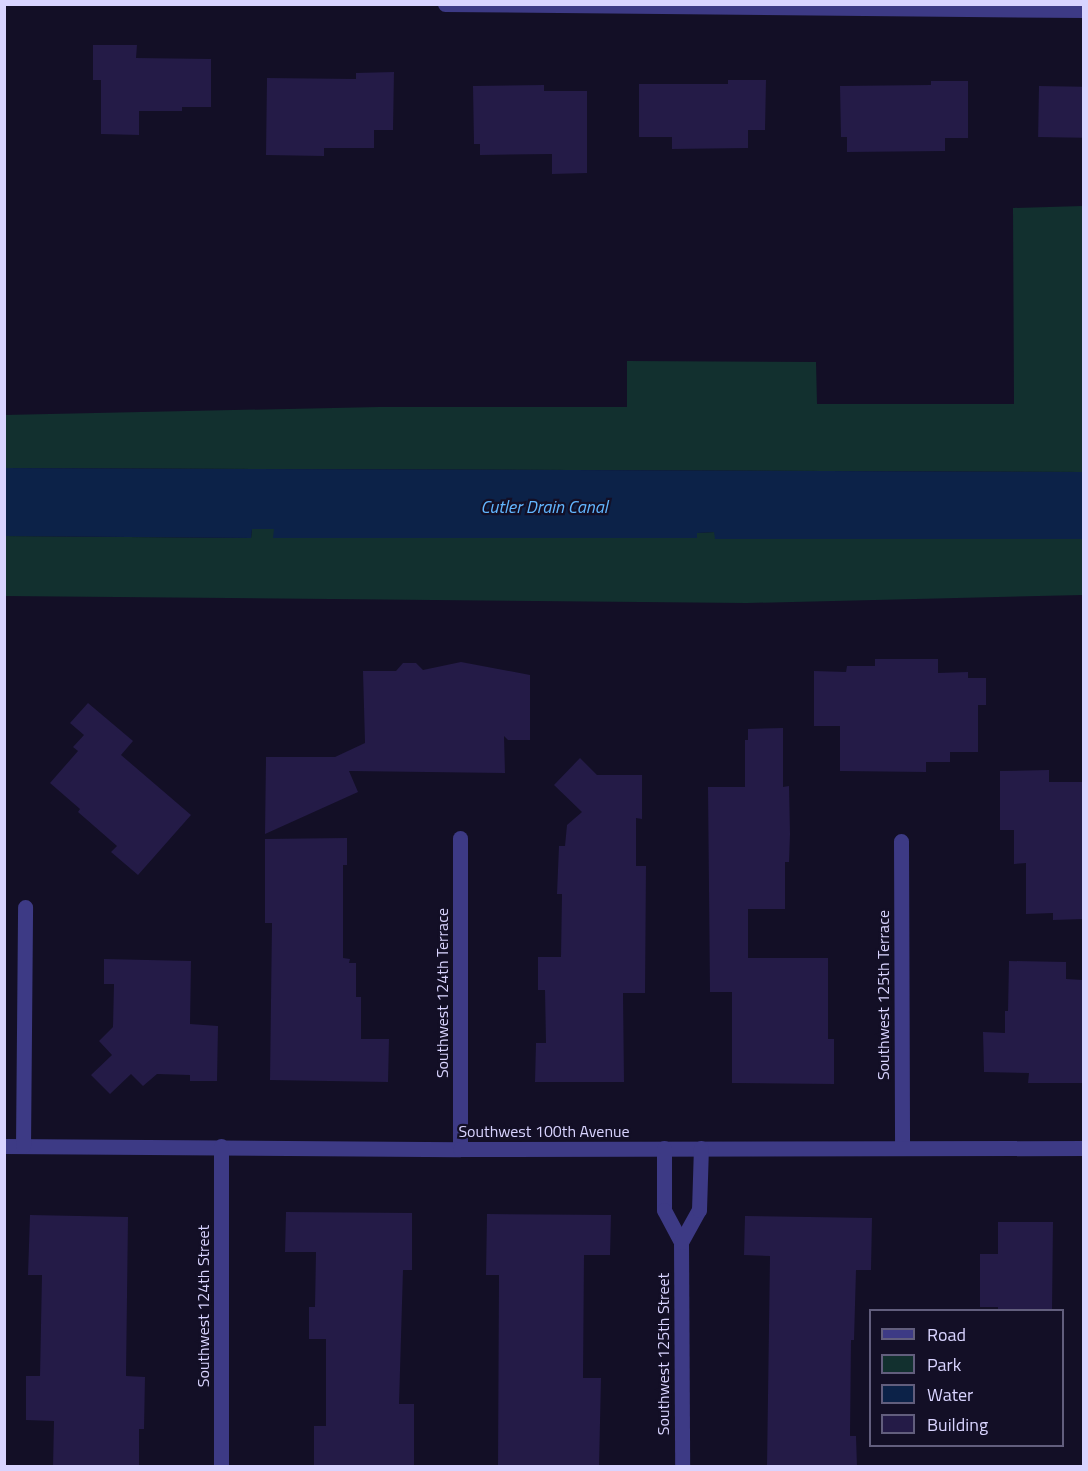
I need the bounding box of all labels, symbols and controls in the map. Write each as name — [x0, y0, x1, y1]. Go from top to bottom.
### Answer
water label: Cutler Drain Canal — [480, 496, 608, 518]
street label: Southwest 124th Terrace — [432, 908, 452, 1078]
street label: Southwest 125th Terrace — [873, 910, 893, 1080]
street label: Southwest 100th Avenue — [458, 1121, 630, 1141]
street label: Southwest 124th Street — [193, 1225, 213, 1387]
street label: Southwest 125th Street — [653, 1273, 673, 1435]
legend — [869, 1309, 1064, 1447]
text: Road — [927, 1321, 966, 1348]
text: Park — [927, 1351, 961, 1378]
text: Water — [927, 1381, 973, 1408]
text: Building — [927, 1411, 988, 1438]

